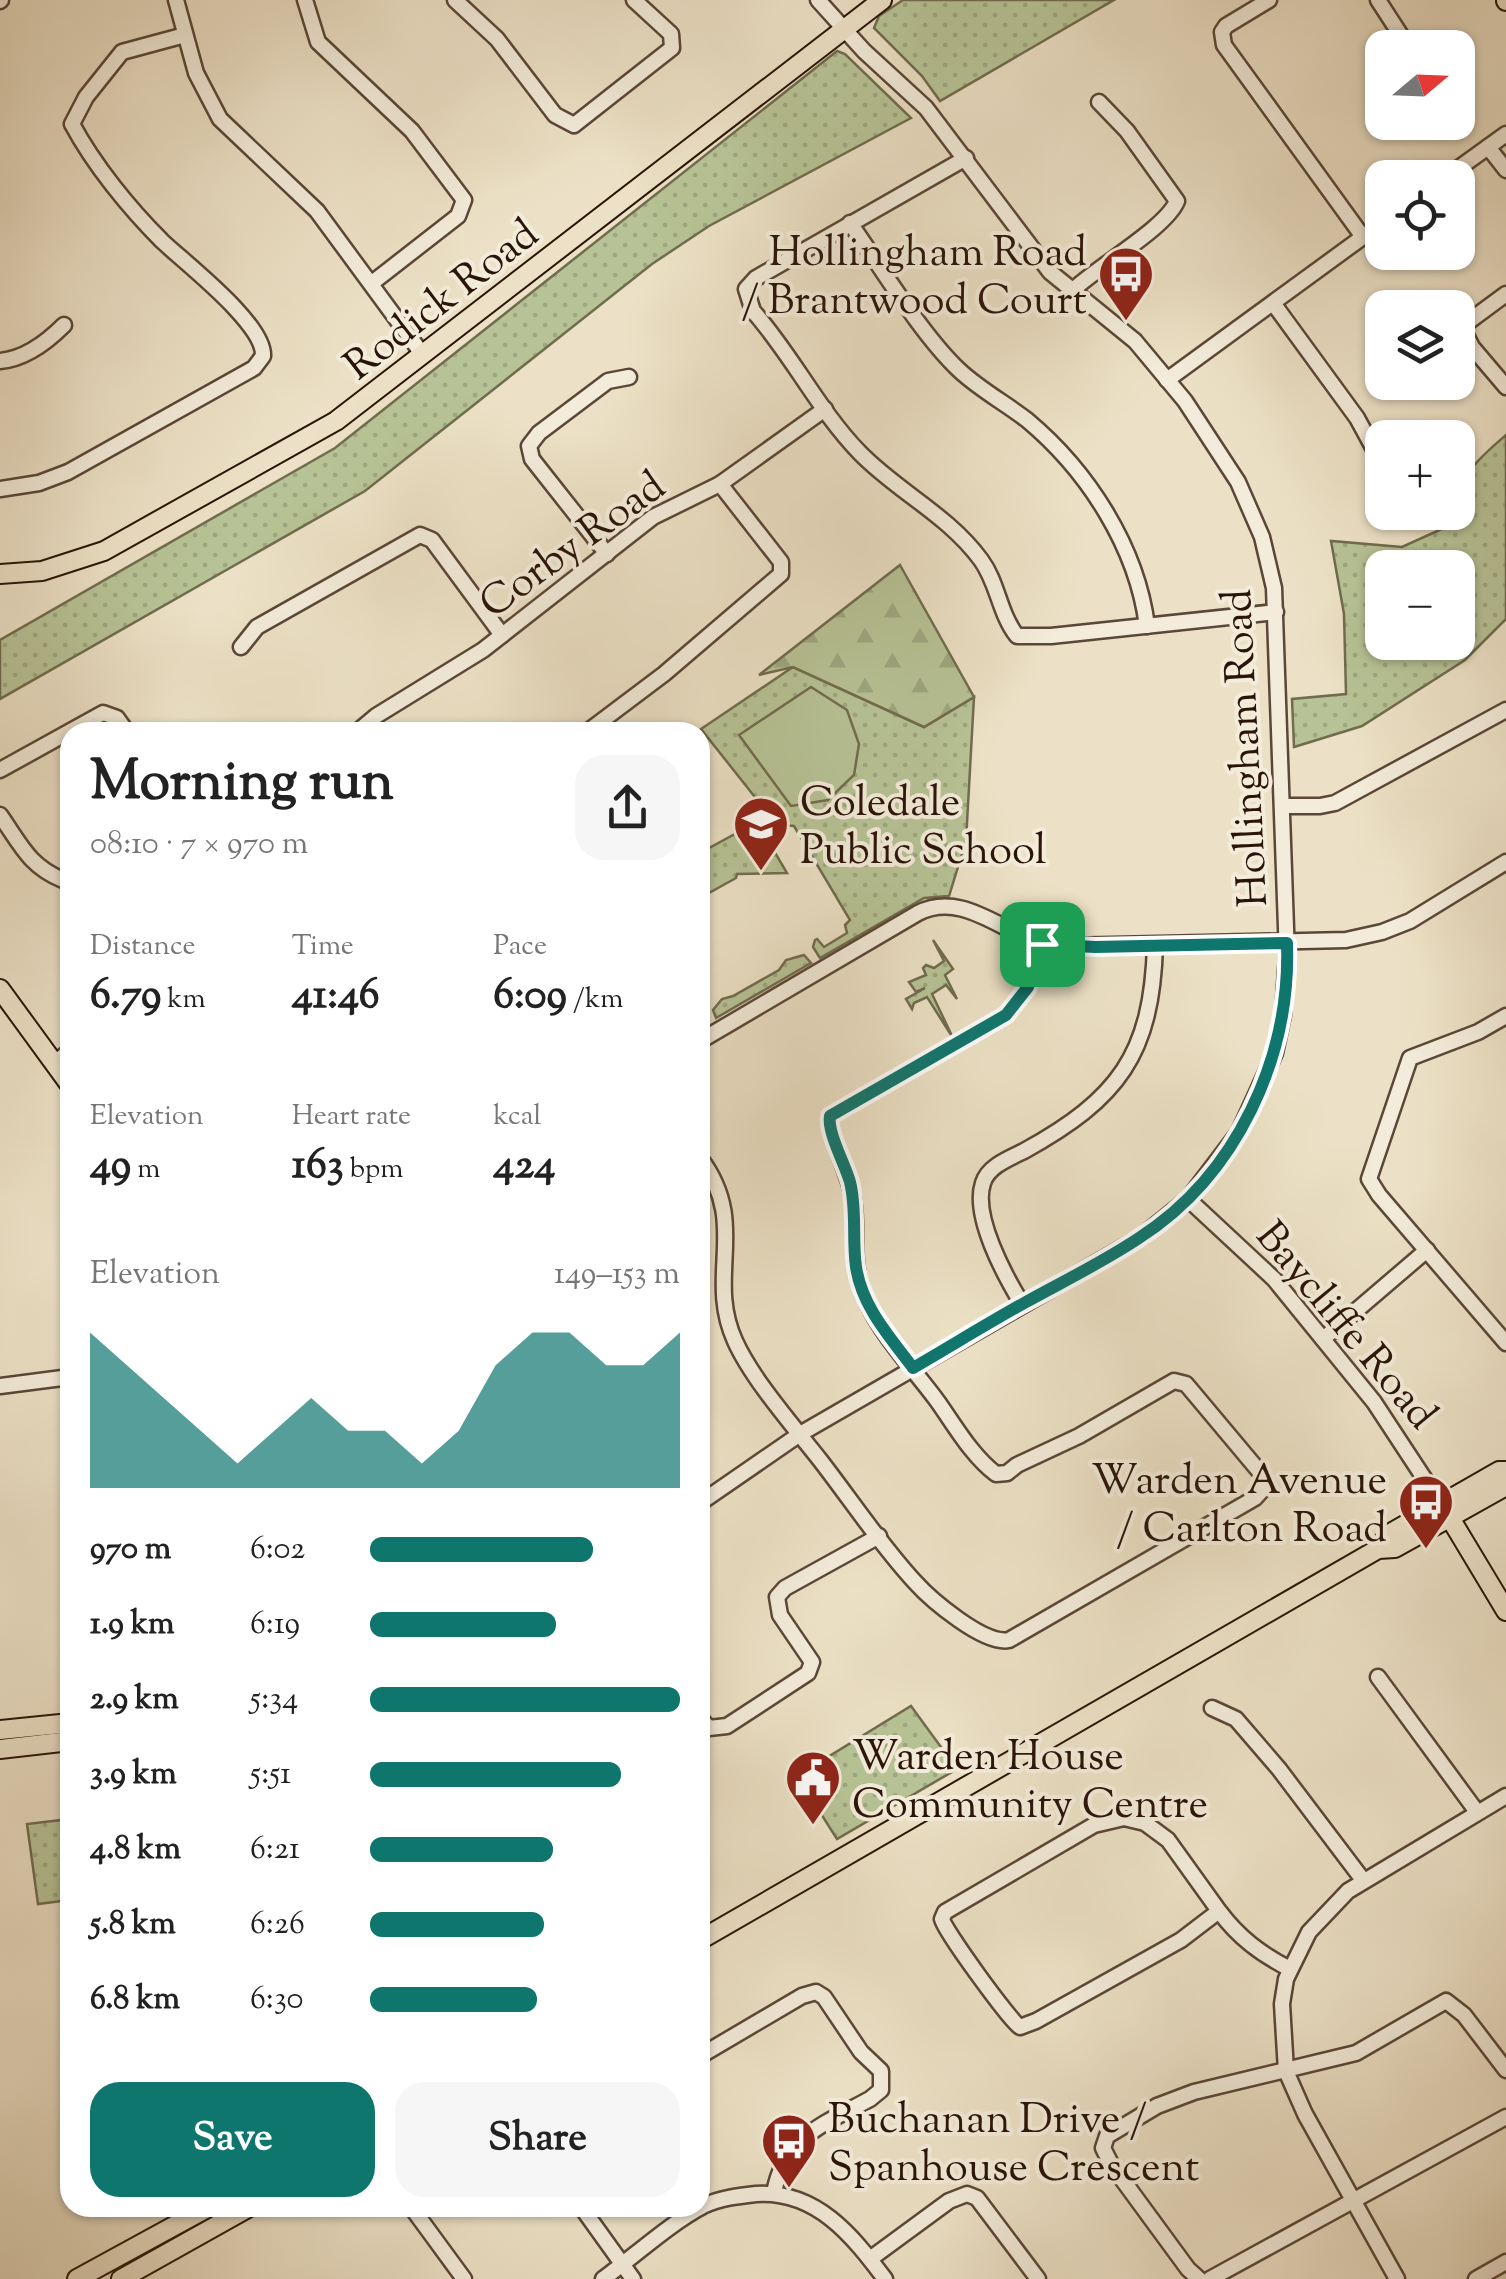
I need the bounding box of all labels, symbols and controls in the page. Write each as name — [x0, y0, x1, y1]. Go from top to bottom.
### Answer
north arrow — [1365, 30, 1475, 140]
map controls — [1365, 30, 1475, 660]
button: locate — [1365, 160, 1475, 270]
street label: Rodick Road — [333, 207, 553, 397]
place label: Hollingham Road / Brantwood Court — [741, 225, 1087, 333]
bus stop icon: Hollingham Road / Brantwood Court — [1096, 244, 1156, 323]
button: layers — [1365, 290, 1475, 400]
button: + — [1365, 420, 1475, 530]
street label: Corby Road — [469, 459, 679, 635]
button: − — [1365, 550, 1475, 660]
street label: Hollingham Road — [1210, 587, 1286, 908]
text: Morning run — [90, 745, 394, 824]
button: share — [575, 755, 680, 860]
place label: Coledale Public School — [800, 775, 1047, 883]
school or university icon: Coledale Public School — [731, 794, 791, 873]
text: 08:10 · 7 × 970 m — [90, 822, 308, 868]
pin — [1000, 902, 1085, 987]
icon: arrive — [1015, 917, 1070, 972]
text: Distance — [90, 927, 196, 967]
text: Time — [292, 927, 354, 967]
text: Pace — [493, 927, 547, 967]
text: 6.79 — [90, 967, 161, 1027]
text: 41:46 — [292, 967, 380, 1027]
text: 6:09 — [493, 967, 567, 1027]
text: km — [161, 980, 206, 1020]
text: /km — [567, 980, 624, 1020]
text: Elevation — [90, 1097, 204, 1137]
text: Heart rate — [292, 1097, 411, 1137]
text: kcal — [493, 1097, 541, 1137]
text: 49 — [90, 1137, 131, 1197]
text: 163 — [292, 1137, 344, 1197]
text: 424 — [493, 1137, 555, 1197]
text: m — [131, 1150, 160, 1190]
text: bpm — [344, 1150, 403, 1190]
street label: Baycliffe Road — [1239, 1210, 1449, 1444]
text: Elevation — [90, 1252, 220, 1298]
text: 149–153 m — [554, 1252, 680, 1298]
place label: Warden Avenue / Carlton Road — [1091, 1453, 1387, 1561]
bus stop icon: Warden Avenue / Carlton Road — [1396, 1472, 1456, 1551]
text: 970 m — [90, 1527, 171, 1573]
text: 6:02 — [250, 1527, 305, 1573]
text: 1.9 km — [90, 1602, 175, 1648]
text: 6:19 — [250, 1602, 300, 1648]
text: 2.9 km — [90, 1677, 179, 1723]
text: 5:34 — [250, 1677, 298, 1723]
place label: Warden House Community Centre — [852, 1729, 1208, 1837]
public building icon: Warden House Community Centre — [783, 1748, 843, 1827]
text: 3.9 km — [90, 1752, 177, 1798]
text: 5:51 — [250, 1752, 291, 1798]
text: 4.8 km — [90, 1827, 181, 1873]
text: 6:21 — [250, 1827, 300, 1873]
text: 5.8 km — [90, 1902, 176, 1948]
text: 6:26 — [250, 1902, 305, 1948]
text: 6.8 km — [90, 1977, 180, 2023]
text: 6:30 — [250, 1977, 303, 2023]
button: Save — [90, 2082, 375, 2197]
button: Share — [395, 2082, 680, 2197]
place label: Buchanan Drive / Spanhouse Crescent — [828, 2092, 1199, 2200]
bus stop icon: Buchanan Drive / Spanhouse Crescent — [759, 2111, 819, 2190]

